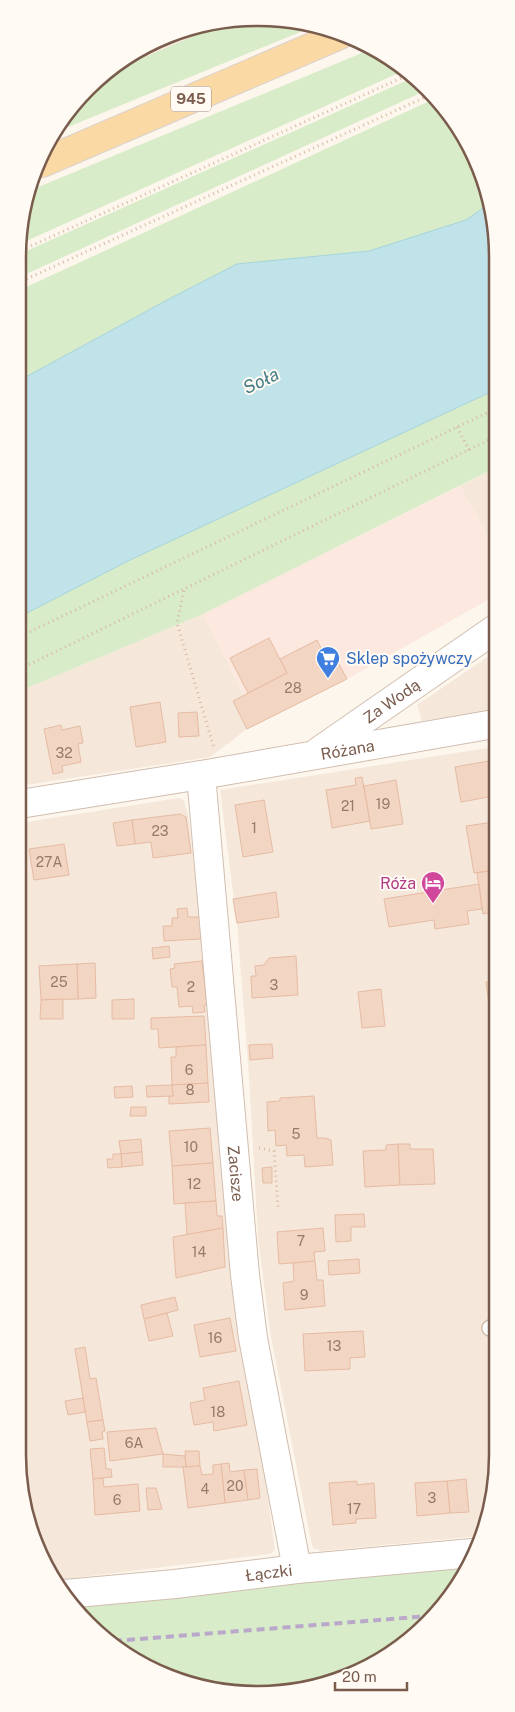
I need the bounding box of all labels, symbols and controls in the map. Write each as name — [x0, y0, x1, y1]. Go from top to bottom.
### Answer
road number: 945 — [171, 86, 211, 112]
water label: Soła — [239, 363, 282, 398]
supermarket icon: Sklep spożywczy — [315, 645, 341, 679]
place label: Sklep spożywczy — [346, 649, 473, 668]
street label: Za Wodą — [360, 675, 424, 728]
house number: 28 — [284, 680, 302, 696]
street label: Różana — [319, 736, 376, 764]
house number: 32 — [55, 745, 73, 761]
house number: 19 — [376, 796, 390, 812]
house number: 21 — [341, 798, 355, 814]
house number: 1 — [251, 820, 257, 836]
house number: 23 — [151, 823, 169, 839]
house number: 27A — [36, 854, 62, 870]
hotel icon: Róża — [420, 870, 446, 904]
place label: Róża — [380, 874, 416, 893]
house number: 25 — [50, 974, 68, 990]
house number: 3 — [270, 977, 279, 993]
house number: 2 — [187, 979, 195, 995]
house number: 6 — [185, 1062, 194, 1078]
house number: 8 — [185, 1082, 195, 1098]
house number: 5 — [292, 1126, 301, 1142]
house number: 10 — [184, 1139, 198, 1155]
street label: Zacisze — [224, 1145, 248, 1202]
house number: 12 — [187, 1176, 201, 1192]
house number: 7 — [297, 1233, 305, 1249]
house number: 14 — [192, 1244, 206, 1260]
house number: 9 — [300, 1287, 309, 1303]
house number: 16 — [208, 1330, 222, 1346]
house number: 13 — [327, 1338, 341, 1354]
house number: 18 — [211, 1404, 225, 1420]
house number: 6A — [125, 1435, 143, 1451]
house number: 20 — [227, 1478, 243, 1494]
house number: 4 — [201, 1481, 210, 1497]
house number: 3 — [428, 1490, 437, 1506]
house number: 6 — [113, 1492, 122, 1508]
house number: 17 — [347, 1501, 361, 1517]
street label: Łączki — [244, 1561, 293, 1585]
scale bar — [335, 1660, 408, 1692]
text: 20 m — [342, 1668, 377, 1685]

